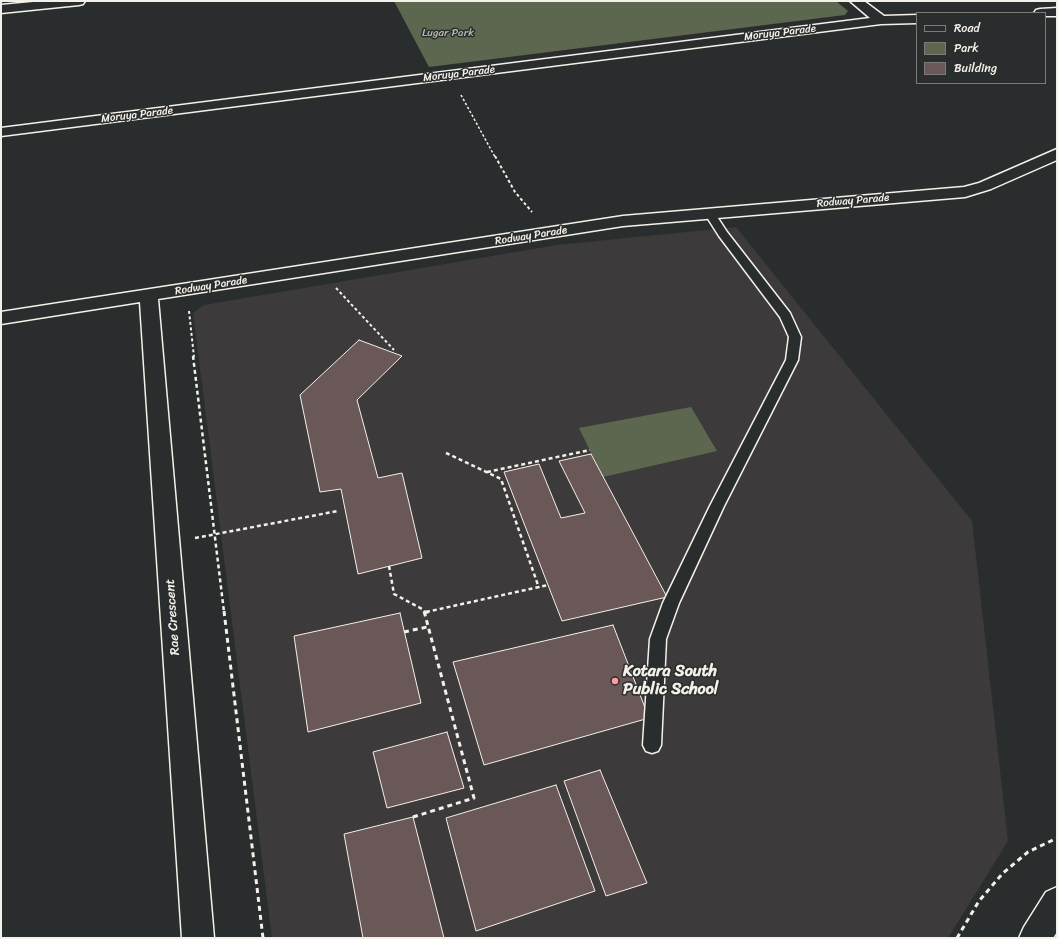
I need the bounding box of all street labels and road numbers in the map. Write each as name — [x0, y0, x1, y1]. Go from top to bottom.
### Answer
street label: Moruya Parade — [743, 22, 817, 44]
street label: Moruya Parade — [422, 63, 496, 85]
street label: Moruya Parade — [100, 104, 174, 126]
street label: Rodway Parade — [816, 191, 890, 211]
street label: Rodway Parade — [494, 224, 568, 248]
street label: Rodway Parade — [174, 274, 248, 298]
street label: Rae Crescent — [163, 578, 183, 656]

